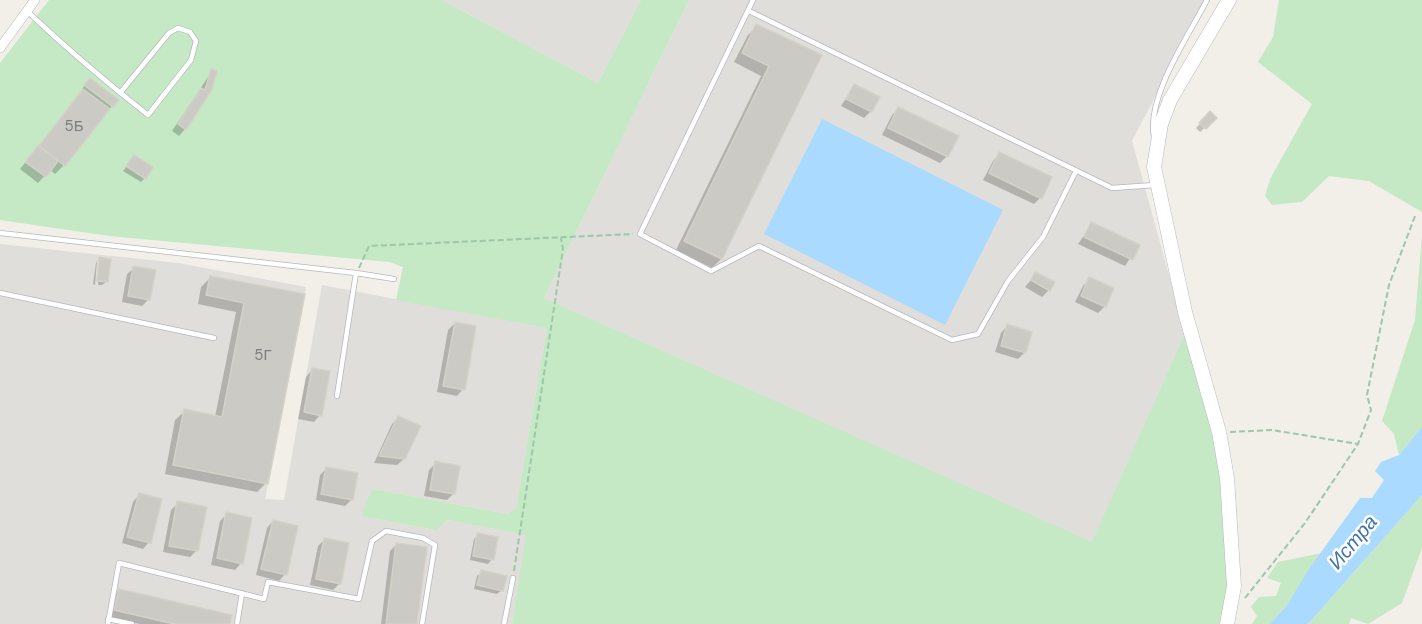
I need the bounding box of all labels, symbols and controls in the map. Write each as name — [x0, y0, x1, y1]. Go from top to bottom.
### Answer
house number: 5Б — [65, 118, 83, 136]
house number: 5Г — [254, 347, 272, 365]
water label: Истра — [1325, 511, 1383, 575]

